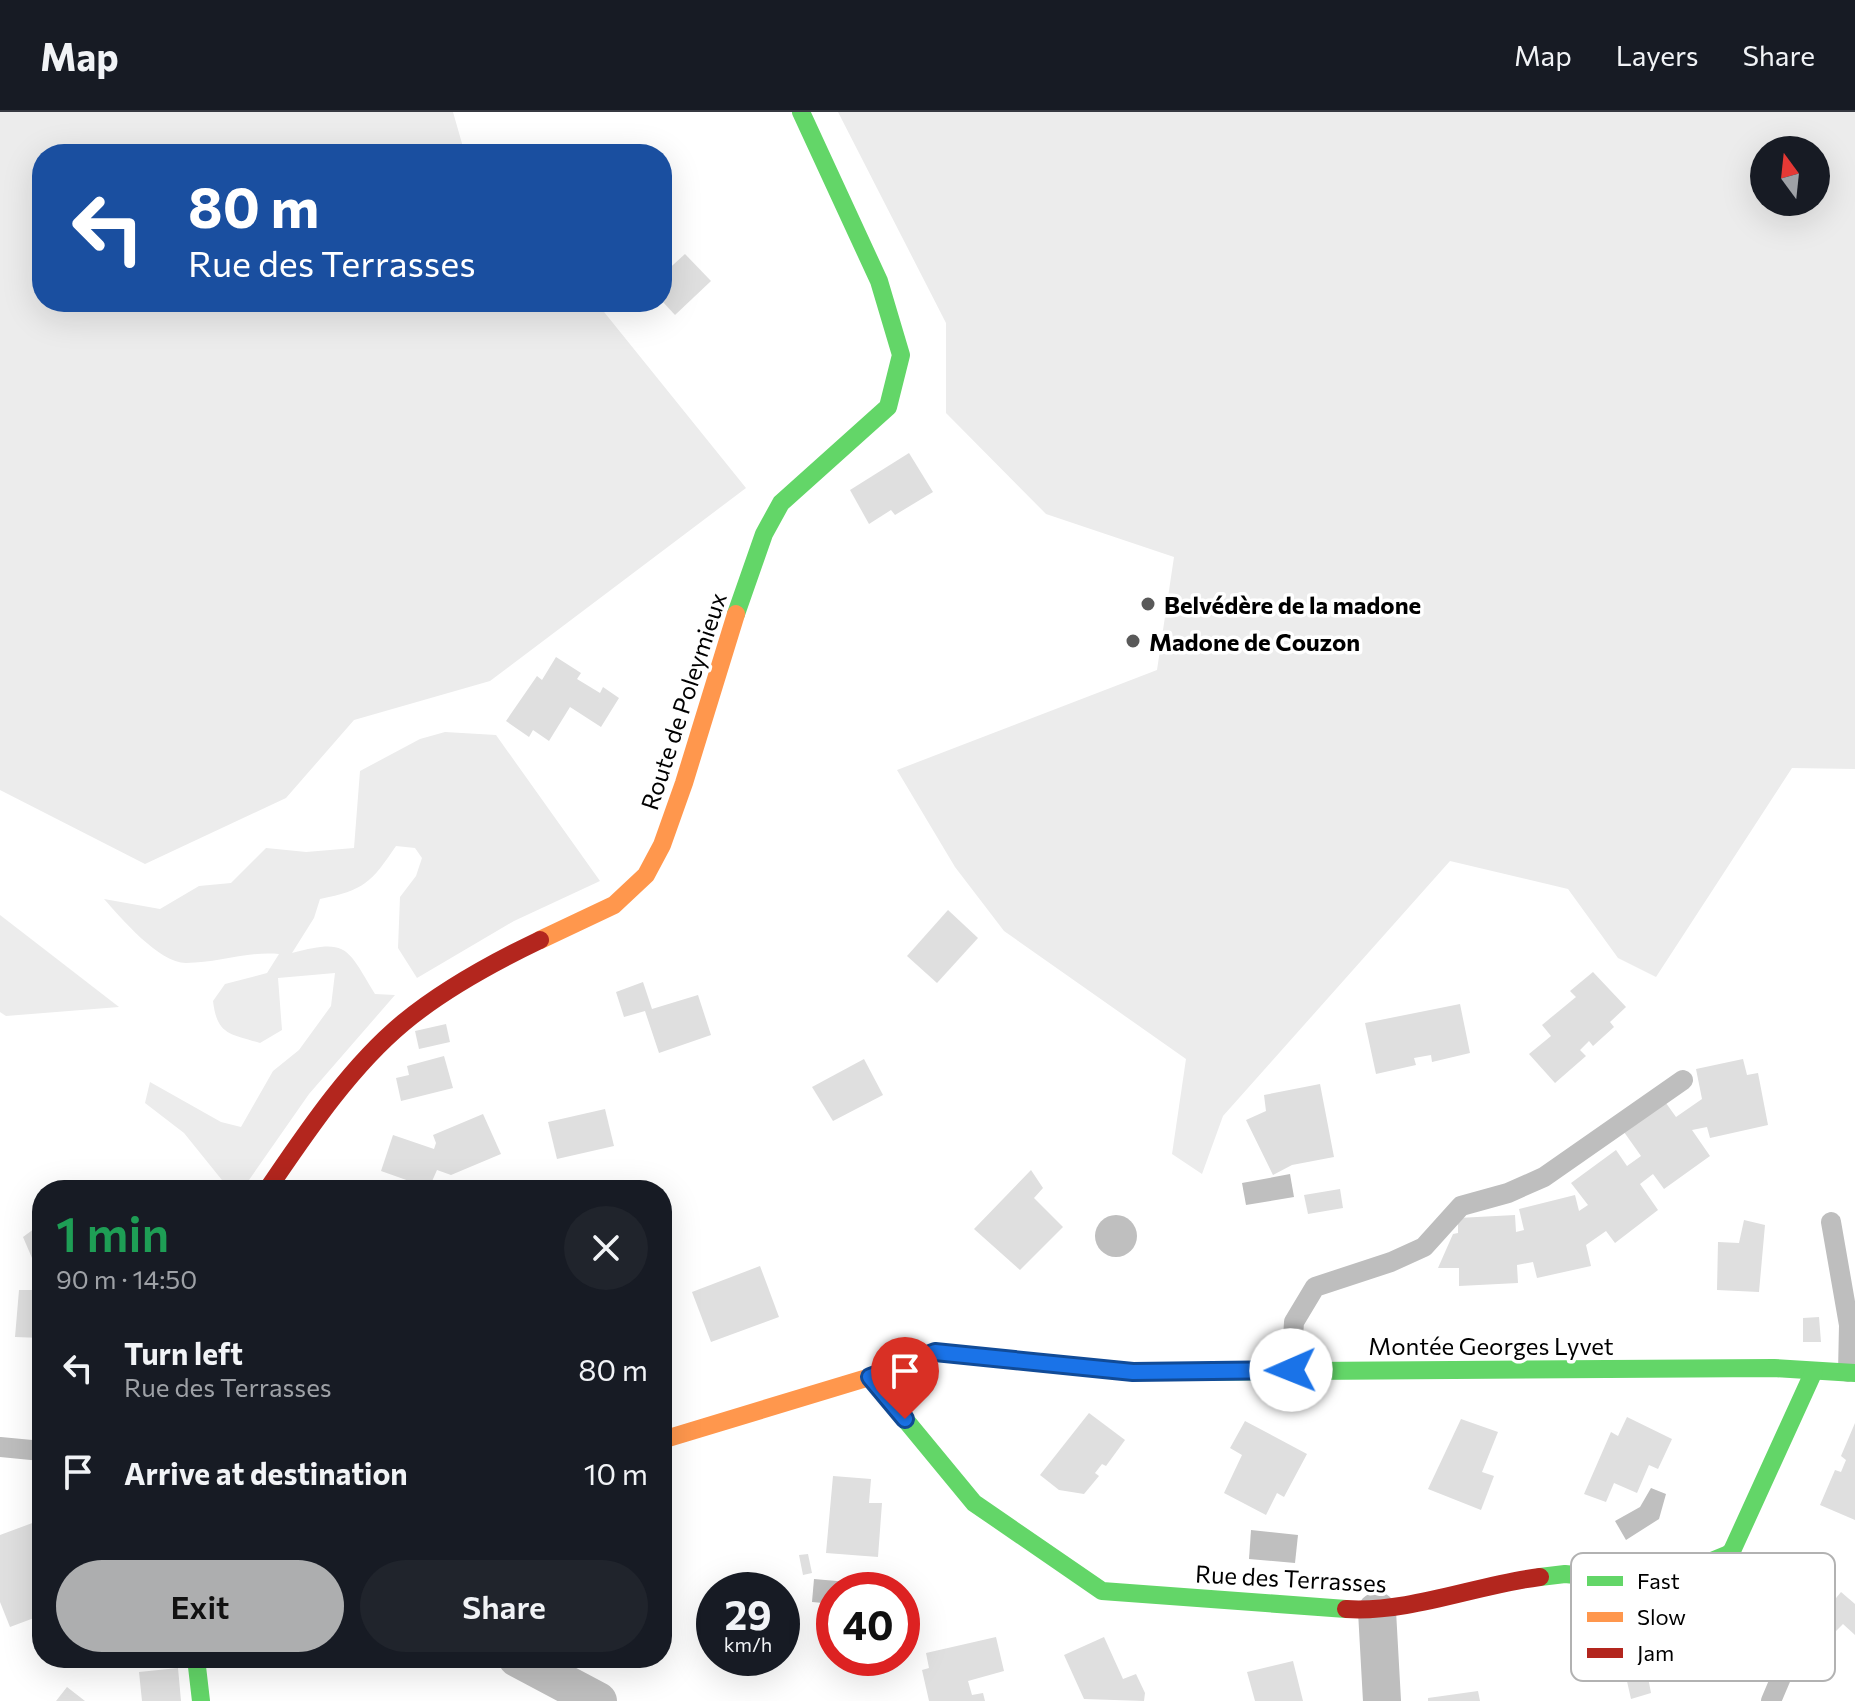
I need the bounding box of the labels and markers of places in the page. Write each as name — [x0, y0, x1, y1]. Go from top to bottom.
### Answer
place label: Belvédère de la madone — [1164, 590, 1421, 619]
marker: Belvédère de la madone — [1139, 595, 1157, 613]
place label: Madone de Couzon — [1149, 627, 1360, 656]
marker: Madone de Couzon — [1124, 632, 1142, 650]
pin — [871, 1337, 939, 1419]

